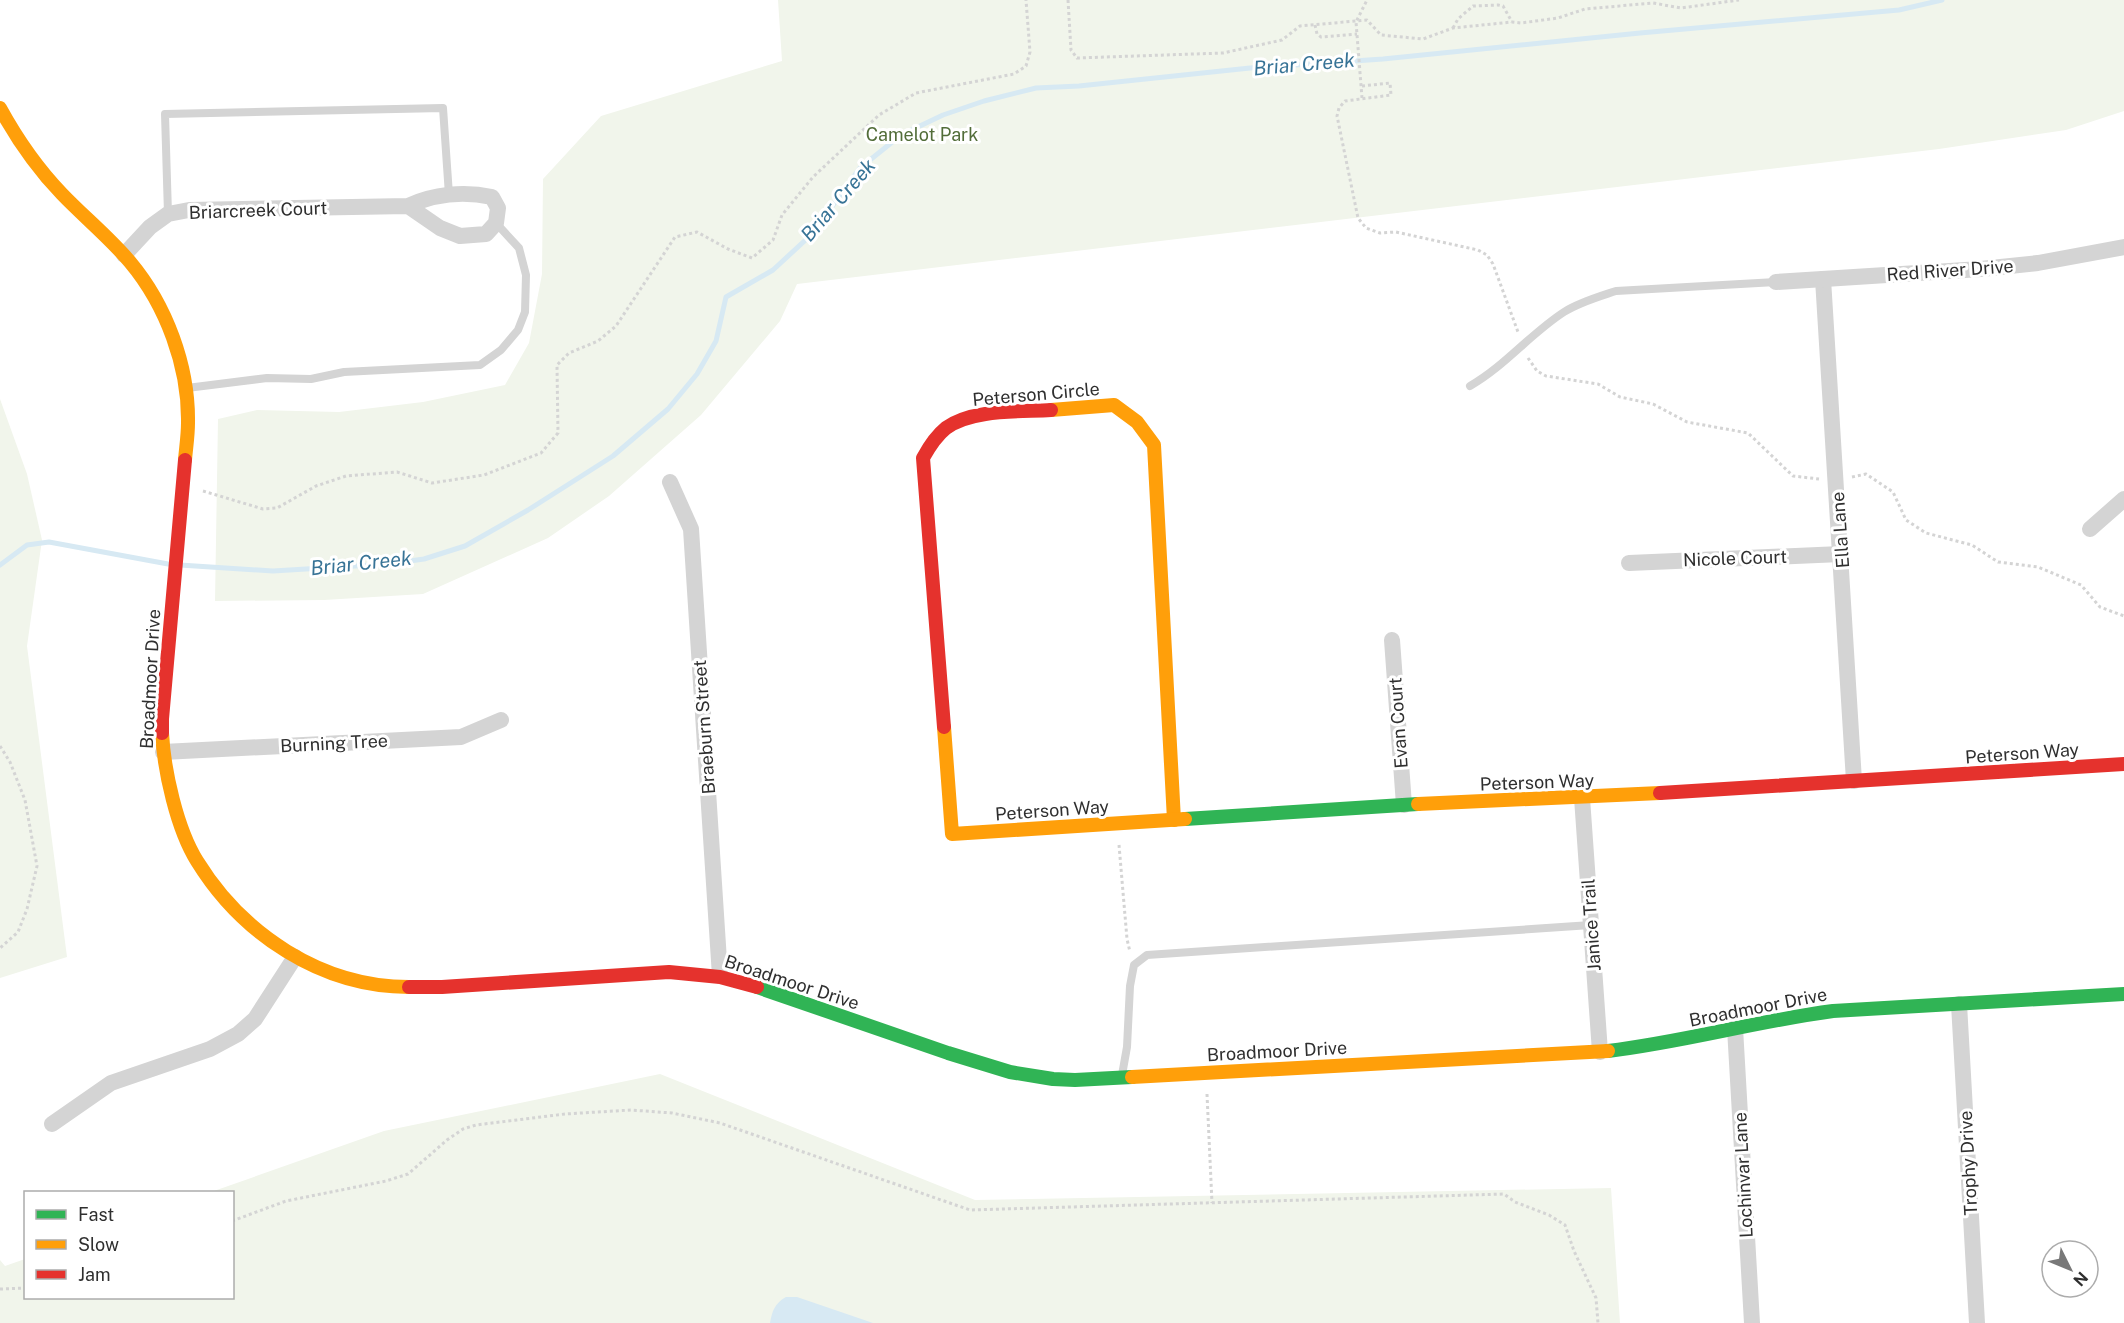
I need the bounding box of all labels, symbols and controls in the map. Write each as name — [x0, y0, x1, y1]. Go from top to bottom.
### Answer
water label: Briar Creek — [1252, 48, 1356, 80]
park label: Camelot Park — [866, 124, 978, 145]
water label: Briar Creek — [796, 154, 881, 246]
street label: Briarcreek Court — [188, 197, 328, 223]
street label: Red River Drive — [1886, 255, 2014, 285]
street label: Peterson Circle — [971, 378, 1101, 410]
street label: Ella Lane — [1827, 491, 1853, 569]
water label: Briar Creek — [309, 546, 413, 580]
street label: Nicole Court — [1683, 546, 1787, 570]
street label: Broadmoor Drive — [136, 608, 164, 750]
street label: Braeburn Street — [689, 659, 719, 795]
street label: Evan Court — [1384, 677, 1412, 769]
street label: Burning Tree — [280, 730, 388, 756]
street label: Peterson Way — [1964, 739, 2080, 767]
street label: Peterson Way — [1480, 769, 1595, 794]
street label: Peterson Way — [994, 796, 1110, 824]
street label: Janice Trail — [1577, 878, 1605, 972]
street label: Broadmoor Drive — [722, 950, 862, 1014]
street label: Broadmoor Drive — [1687, 983, 1829, 1031]
street label: Broadmoor Drive — [1206, 1037, 1348, 1065]
street label: Trophy Drive — [1955, 1110, 1981, 1216]
street label: Lochinvar Lane — [1729, 1112, 1757, 1238]
legend — [24, 1191, 234, 1299]
text: Fast — [78, 1204, 114, 1225]
text: Slow — [78, 1234, 119, 1255]
north arrow — [2040, 1239, 2100, 1299]
text: Jam — [78, 1264, 111, 1285]
text: N — [2069, 1268, 2092, 1290]

